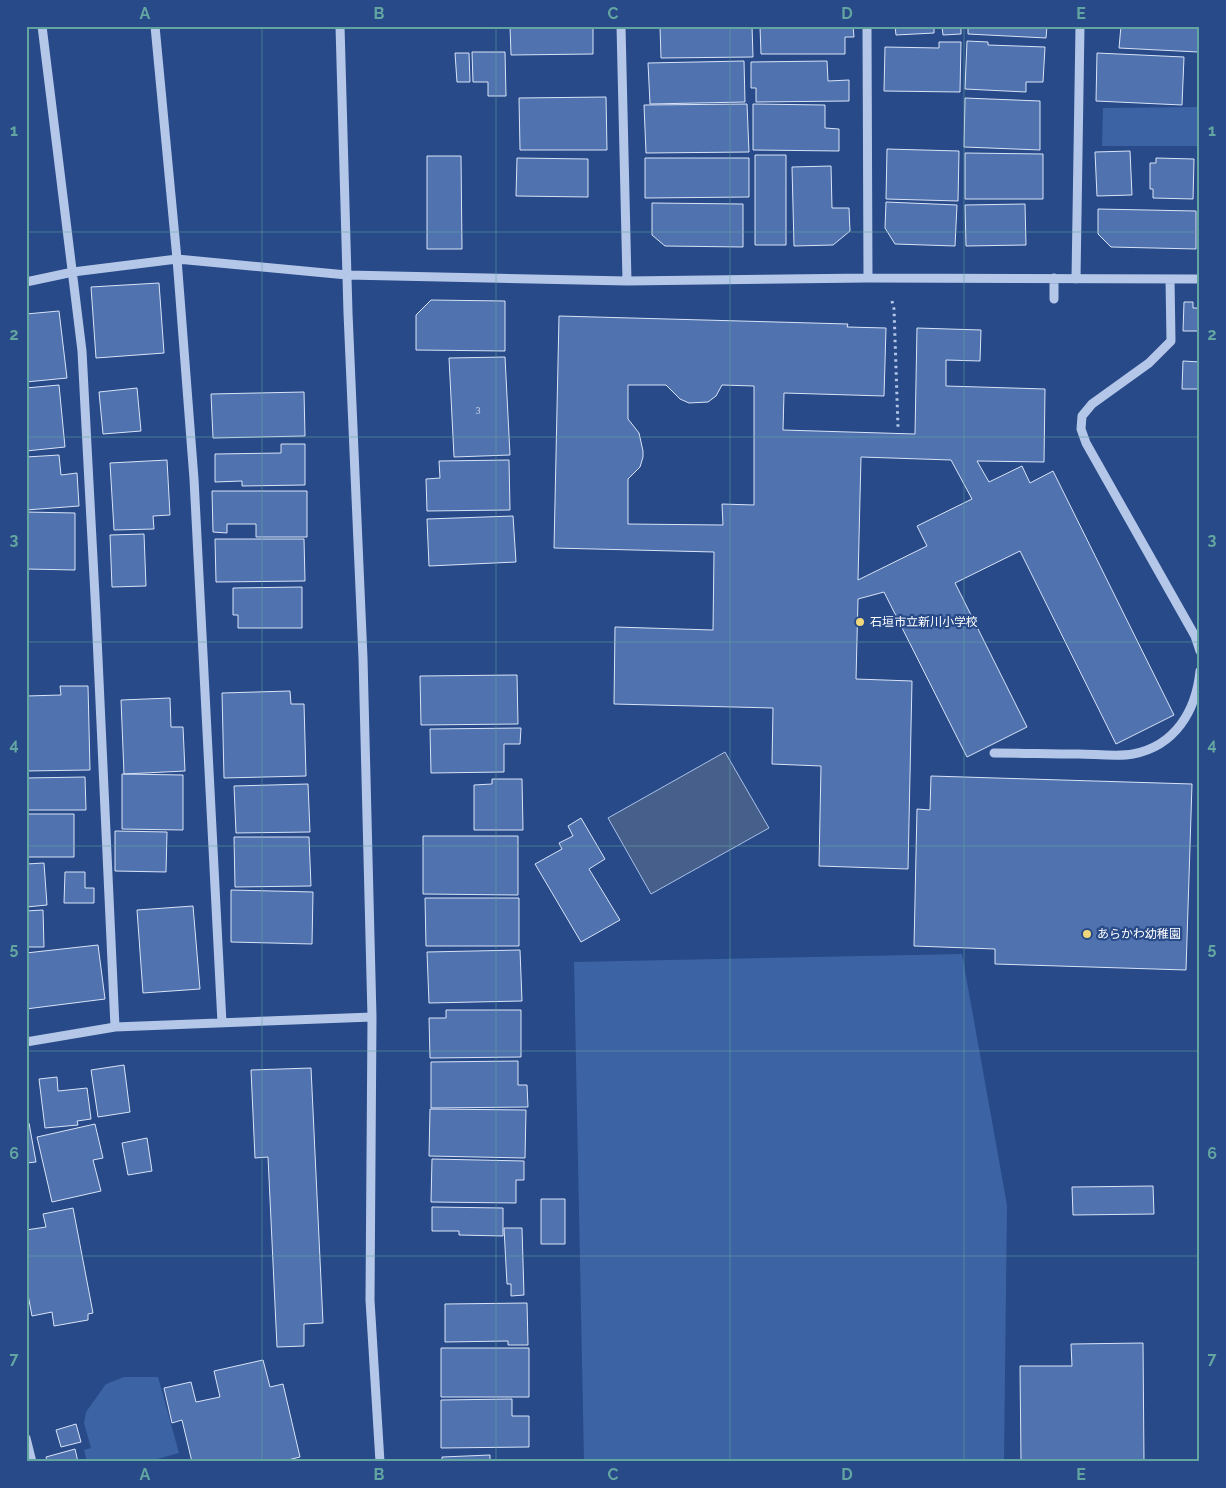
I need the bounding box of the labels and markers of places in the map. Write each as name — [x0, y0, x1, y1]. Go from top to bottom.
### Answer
place label: 石垣市立新川小学校 — [870, 615, 978, 629]
marker: 石垣市立新川小学校 — [854, 616, 866, 628]
place label: あらかわ幼稚園 — [1097, 927, 1181, 941]
marker: あらかわ幼稚園 — [1081, 928, 1093, 940]

